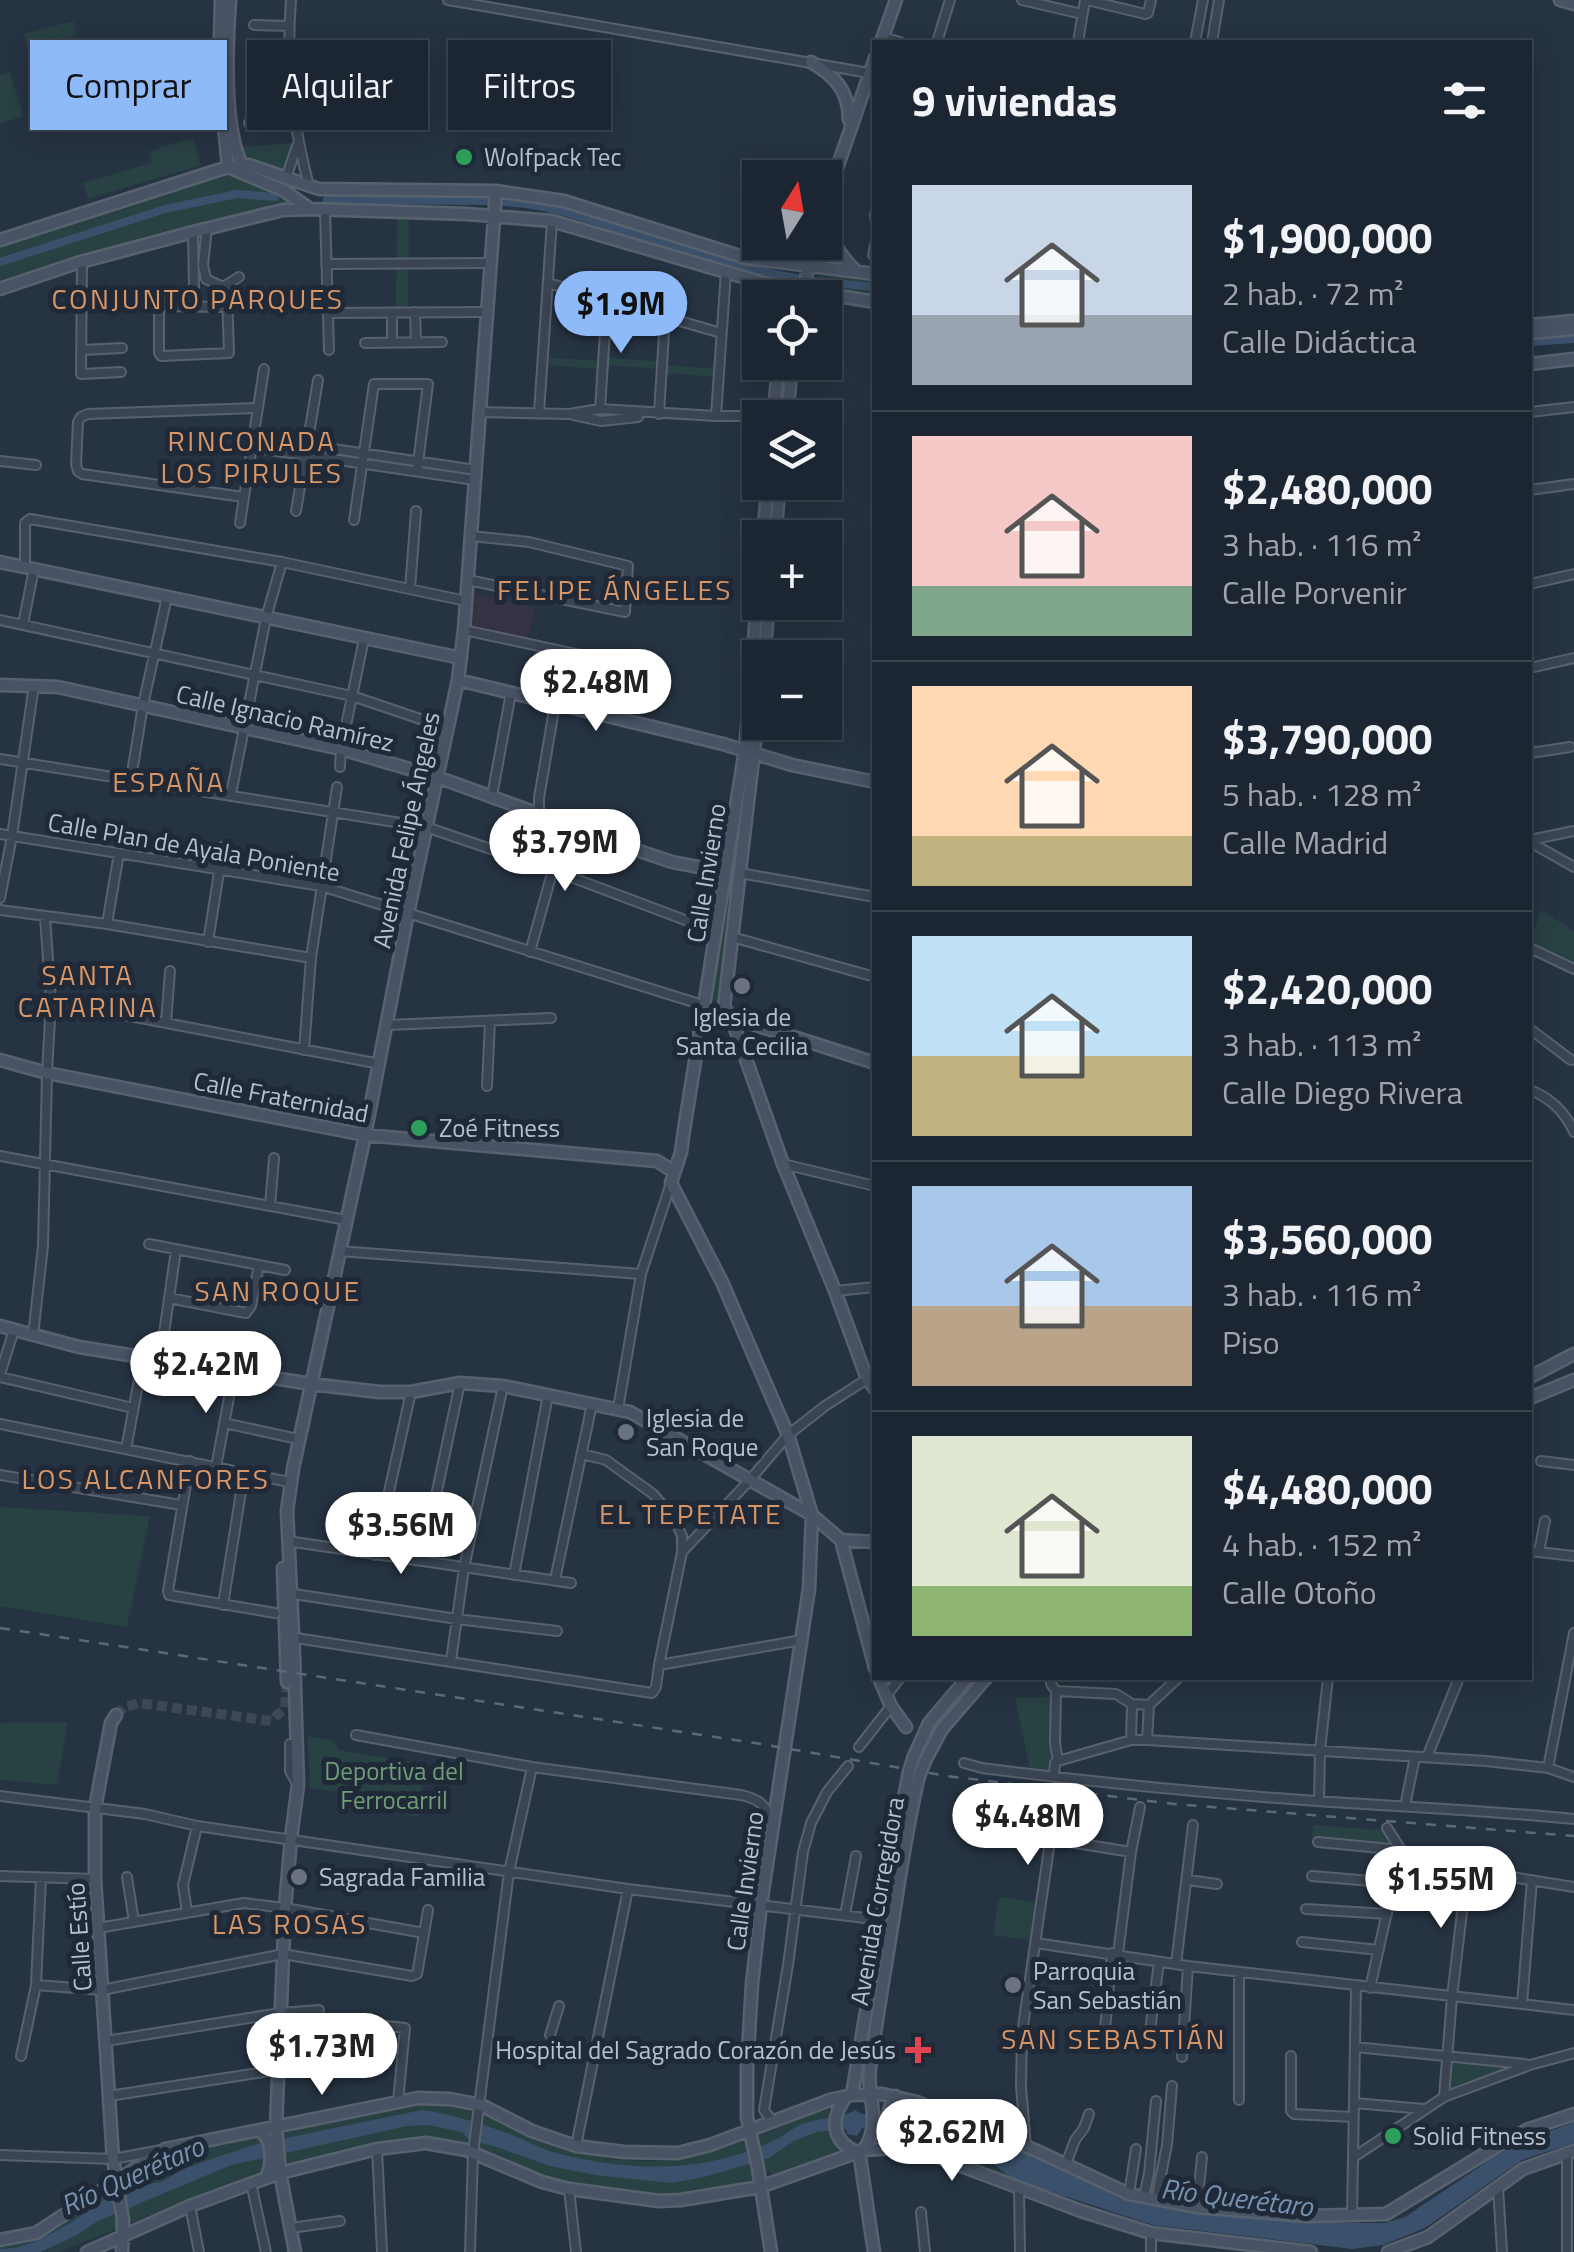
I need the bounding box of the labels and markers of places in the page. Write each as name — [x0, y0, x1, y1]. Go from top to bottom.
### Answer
place label: Wolfpack Tec — [484, 138, 621, 176]
marker: Wolfpack Tec — [453, 146, 475, 168]
pin: $1.9M — [551, 271, 691, 356]
pin: $2.48M — [515, 649, 677, 734]
pin: $3.79M — [484, 809, 646, 894]
marker: Iglesia de Santa Cecilia — [731, 975, 753, 997]
place label: Iglesia de Santa Cecilia — [676, 998, 809, 1065]
place label: Zoé Fitness — [439, 1109, 560, 1147]
marker: Zoé Fitness — [408, 1117, 430, 1139]
pin: $2.42M — [125, 1331, 287, 1416]
place label: Iglesia de San Roque — [646, 1399, 758, 1466]
marker: Iglesia de San Roque — [615, 1421, 637, 1443]
pin: $3.56M — [320, 1492, 482, 1577]
pin: $4.48M — [947, 1783, 1109, 1868]
pin: $1.55M — [1360, 1846, 1522, 1931]
place label: Sagrada Familia — [319, 1858, 486, 1896]
marker: Sagrada Familia — [288, 1866, 310, 1888]
place label: Parroquia San Sebastián — [1033, 1952, 1182, 2019]
marker: Parroquia San Sebastián — [1002, 1974, 1024, 1996]
pin: $1.73M — [241, 2013, 403, 2098]
place label: Hospital del Sagrado Corazón de Jesús — [495, 2031, 896, 2069]
marker: Hospital del Sagrado Corazón de Jesús — [905, 2037, 931, 2063]
pin: $2.62M — [871, 2099, 1033, 2184]
place label: Solid Fitness — [1413, 2117, 1546, 2155]
marker: Solid Fitness — [1382, 2125, 1404, 2147]

